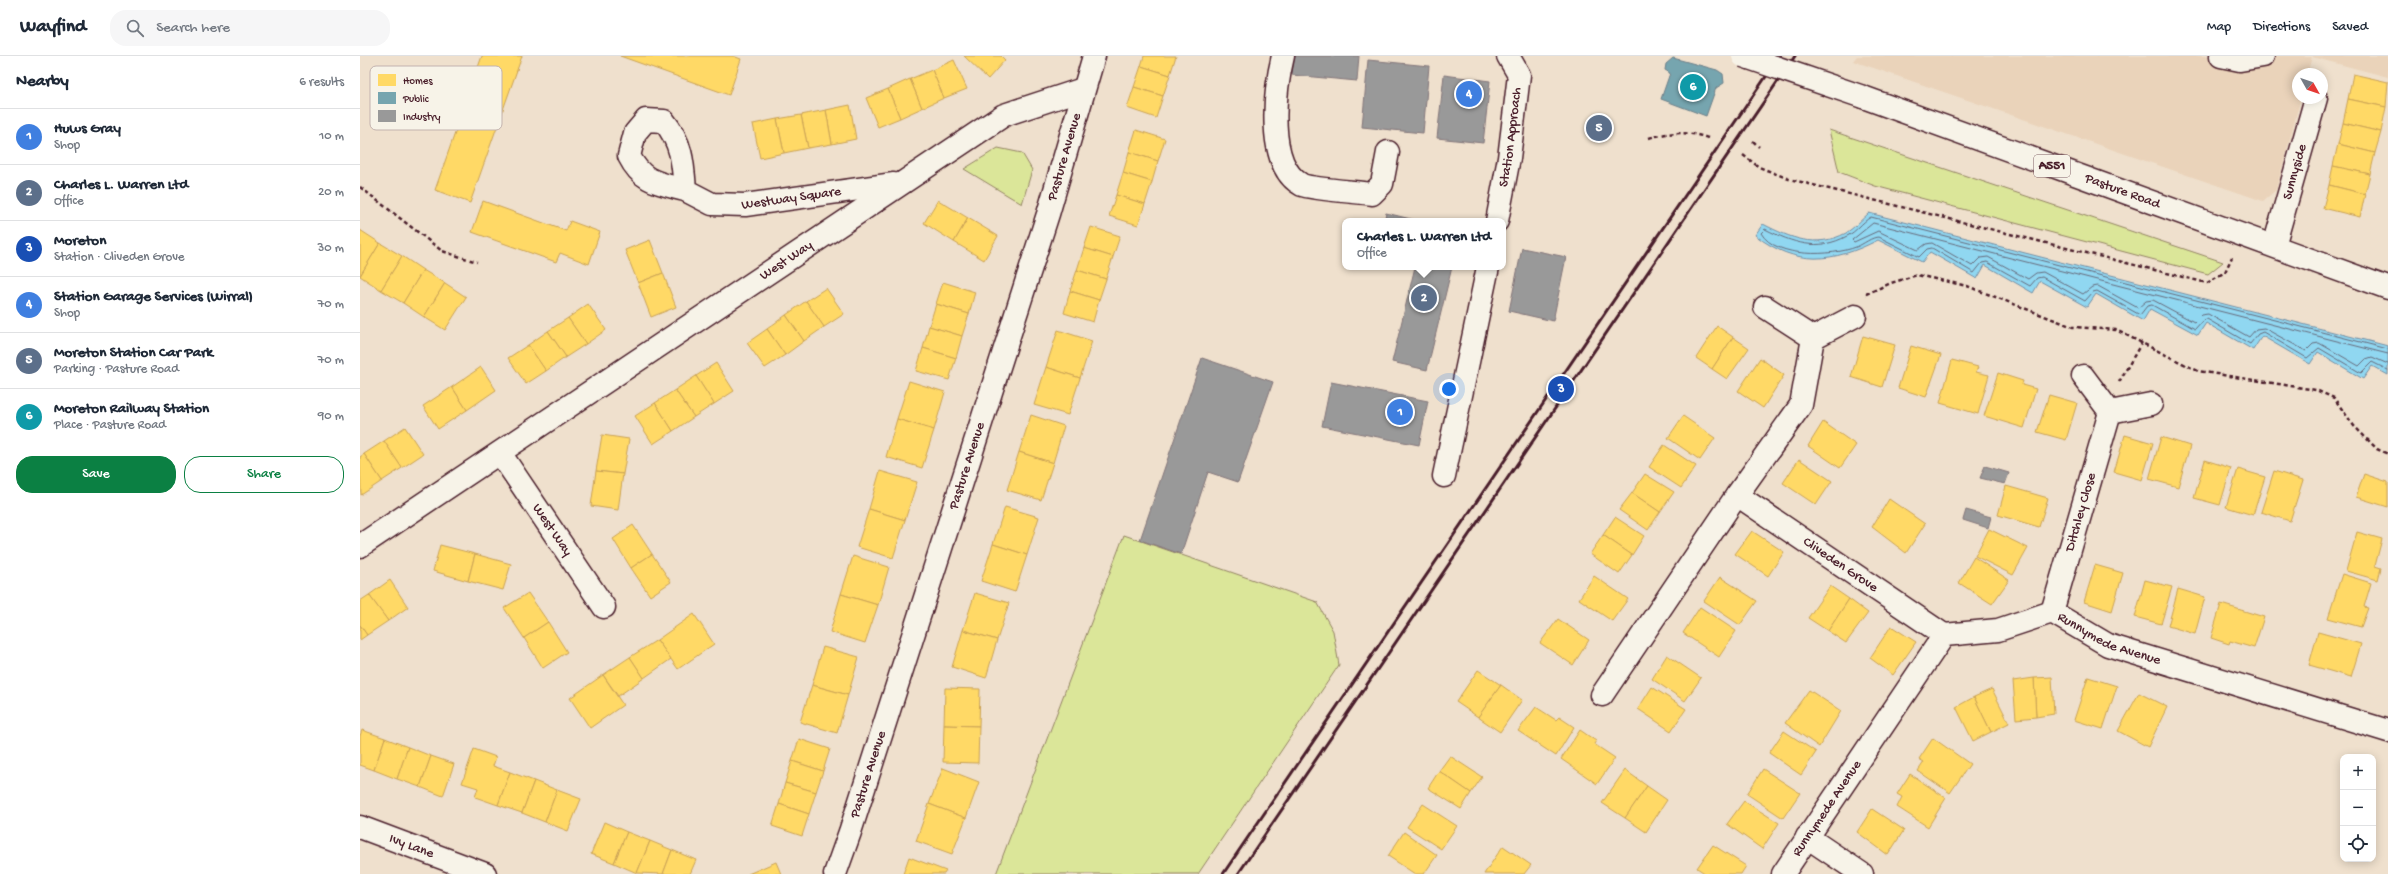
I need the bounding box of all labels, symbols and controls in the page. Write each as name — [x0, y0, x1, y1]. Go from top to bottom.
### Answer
search box — [110, 10, 390, 46]
text: Wayfind — [20, 16, 86, 39]
icon: search — [124, 17, 146, 39]
text: Search here — [156, 19, 230, 37]
text: Map — [2207, 19, 2231, 36]
text: Directions — [2253, 19, 2310, 36]
text: Saved — [2332, 19, 2368, 36]
legend — [370, 66, 502, 130]
north arrow — [2292, 68, 2328, 104]
text: Nearby — [16, 72, 69, 92]
pin: 6 — [1680, 72, 1706, 102]
text: 6 results — [299, 75, 344, 90]
text: Homes — [403, 76, 433, 88]
pin: 4 — [1456, 79, 1482, 109]
street label: Station Approach — [1495, 86, 1526, 188]
text: Public — [402, 94, 430, 106]
street label: Pasture Avenue — [1044, 110, 1086, 204]
text: Industry — [403, 112, 441, 124]
pin: 5 — [1586, 113, 1612, 143]
text: Huws Gray — [54, 120, 121, 138]
text: 1 — [26, 129, 32, 144]
text: 10 m — [319, 129, 344, 144]
text: Shop — [54, 138, 80, 153]
street label: Sunnyside — [2279, 141, 2311, 202]
road number: A551 — [2034, 155, 2070, 177]
street label: Pasture Road — [2081, 170, 2164, 213]
text: Charles L. Warren Ltd — [54, 176, 188, 194]
street label: Westway Square — [740, 183, 843, 214]
text: 2 — [26, 185, 32, 200]
text: 20 m — [318, 185, 344, 200]
text: Office — [54, 194, 84, 209]
popup — [1342, 218, 1506, 270]
text: Charles L. Warren Ltd — [1357, 228, 1491, 246]
text: Moreton — [54, 232, 106, 250]
street label: West Way — [757, 237, 816, 284]
text: 3 — [26, 241, 32, 256]
text: 30 m — [318, 241, 344, 256]
text: Office — [1357, 246, 1387, 261]
text: Station · Cliveden Grove — [54, 250, 185, 265]
pin: 2 — [1411, 283, 1437, 313]
text: Station Garage Services (Wirral) — [54, 288, 253, 306]
text: 4 — [26, 297, 32, 312]
text: 70 m — [318, 297, 344, 312]
text: Shop — [54, 306, 80, 321]
text: Moreton Station Car Park — [54, 344, 213, 362]
text: 5 — [26, 353, 32, 368]
text: 70 m — [318, 353, 344, 368]
text: Parking · Pasture Road — [54, 362, 179, 377]
pin: 3 — [1548, 374, 1574, 404]
your location — [1439, 379, 1459, 399]
pin: 1 — [1387, 397, 1413, 427]
text: Moreton Railway Station — [54, 400, 209, 418]
text: 6 — [26, 409, 32, 424]
text: 90 m — [318, 409, 344, 424]
text: Place · Pasture Road — [54, 418, 166, 433]
street label: Pasture Avenue — [945, 419, 989, 513]
button: Save — [16, 456, 176, 493]
button: Share — [184, 456, 344, 493]
street label: Ditchley Close — [2061, 470, 2101, 554]
street label: West Way — [528, 500, 576, 560]
street label: Cliveden Grove — [1799, 533, 1882, 597]
street label: Runnymede Avenue — [2054, 609, 2164, 669]
street label: Pasture Avenue — [846, 728, 891, 821]
map controls — [2340, 754, 2376, 862]
button: + — [2340, 754, 2376, 790]
street label: Runnymede Avenue — [1789, 757, 1866, 860]
button: − — [2340, 790, 2376, 826]
button: locate — [2340, 826, 2376, 862]
street label: Ivy Lane — [387, 830, 437, 863]

